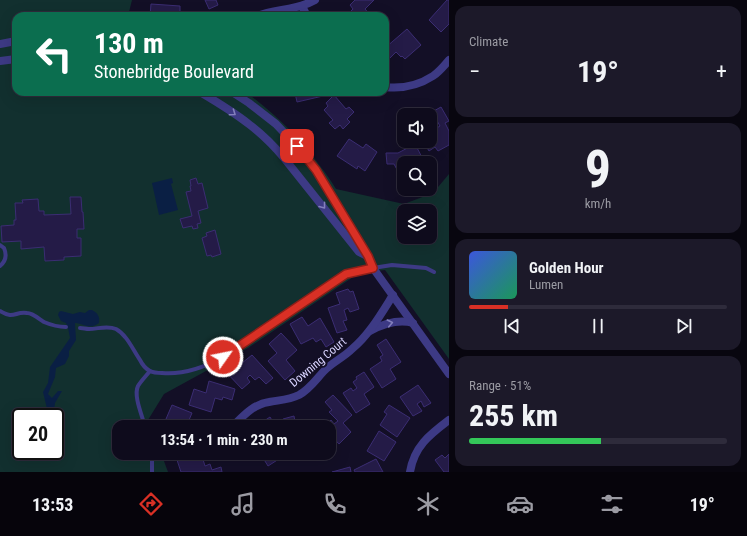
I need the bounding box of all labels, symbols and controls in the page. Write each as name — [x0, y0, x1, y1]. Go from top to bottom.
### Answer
text: 130 m — [94, 27, 164, 60]
icon: left — [28, 28, 80, 80]
text: Climate — [469, 34, 508, 49]
text: 19° — [577, 54, 619, 89]
text: − — [469, 59, 480, 84]
text: + — [716, 59, 727, 84]
text: Stonebridge Boulevard — [94, 61, 254, 82]
one-way arrow — [229, 108, 236, 116]
map controls — [397, 108, 437, 244]
button: sound — [397, 108, 437, 148]
pin — [280, 129, 314, 163]
icon: arrive — [286, 135, 308, 157]
text: 9 — [585, 139, 611, 200]
button: search — [397, 156, 437, 196]
text: km/h — [585, 196, 611, 211]
one-way arrow — [318, 201, 325, 208]
button: layers — [397, 204, 437, 244]
text: Golden Hour — [529, 259, 604, 277]
text: Lumen — [529, 277, 563, 292]
icon: previous — [501, 315, 523, 337]
icon: pause — [587, 315, 609, 337]
icon: next — [673, 315, 695, 337]
one-way arrow — [386, 319, 393, 328]
street label: Downing Court — [287, 334, 350, 390]
position arrow — [202, 336, 244, 378]
text: Range · 51% — [469, 378, 531, 393]
text: 255 km — [469, 398, 558, 433]
speed limit sign: 20 — [12, 408, 64, 460]
text: 13:54 · 1 min · 230 m — [160, 431, 288, 449]
icon: directions — [137, 490, 165, 518]
icon: music — [229, 490, 257, 518]
icon: phone — [321, 490, 349, 518]
icon: climate — [414, 490, 442, 518]
icon: car — [506, 490, 534, 518]
icon: filters — [598, 490, 626, 518]
text: 13:53 — [32, 494, 73, 515]
text: 19° — [690, 494, 715, 515]

